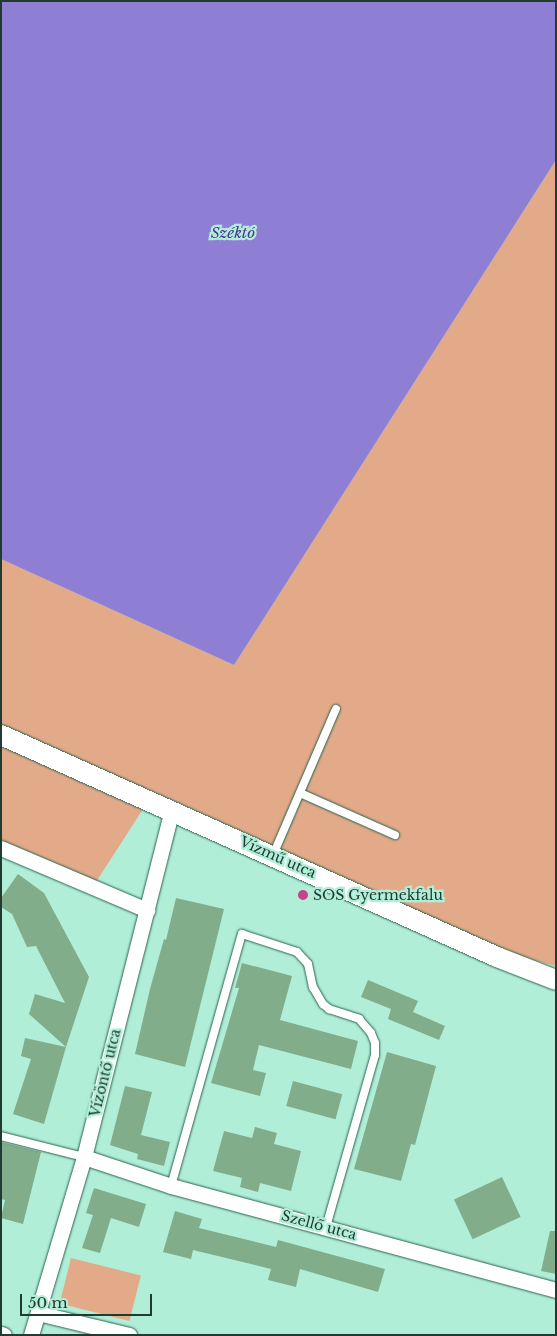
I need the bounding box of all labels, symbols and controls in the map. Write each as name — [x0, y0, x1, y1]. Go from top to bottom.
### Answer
water label: Széktó — [211, 224, 255, 242]
street label: Vízmű utca — [237, 833, 319, 881]
place label: SOS Gyermekfalu — [313, 887, 443, 903]
marker: SOS Gyermekfalu — [297, 889, 309, 901]
street label: Vízöntő utca — [86, 1027, 124, 1119]
street label: Szellő utca — [280, 1207, 358, 1243]
scale bar — [22, 1284, 155, 1316]
text: 50 m — [28, 1293, 68, 1312]

